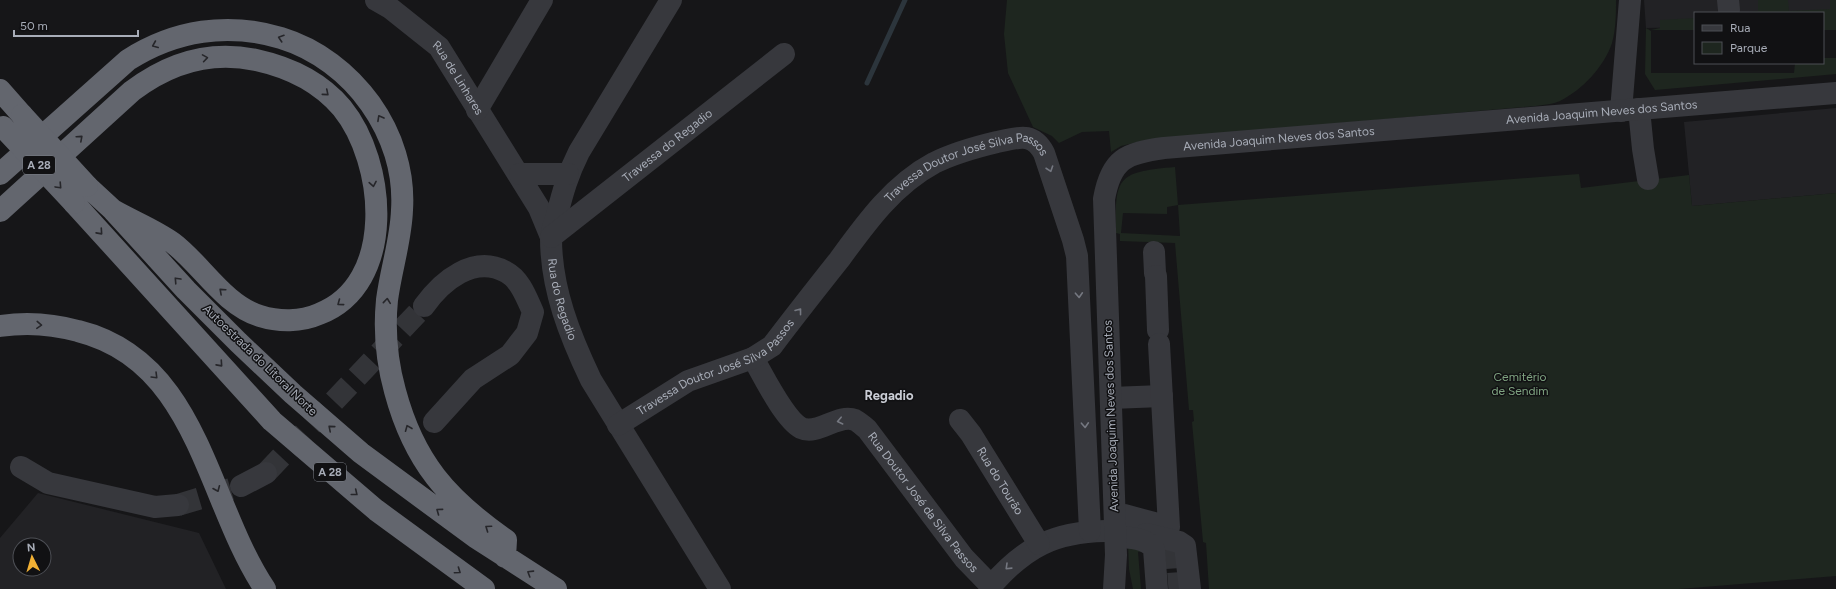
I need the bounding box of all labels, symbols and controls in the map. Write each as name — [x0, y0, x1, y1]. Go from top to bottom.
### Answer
scale bar — [14, 12, 138, 38]
legend — [1694, 12, 1824, 64]
text: 50 m — [20, 19, 48, 33]
text: Rua — [1730, 21, 1750, 35]
one-way arrow — [278, 34, 285, 43]
street label: Rua de Linhares — [430, 38, 487, 118]
one-way arrow — [151, 40, 159, 48]
text: Parque — [1730, 41, 1768, 55]
one-way arrow — [202, 54, 208, 63]
one-way arrow — [321, 89, 329, 96]
street label: Avenida Joaquim Neves dos Santos — [1505, 97, 1698, 127]
street label: Travessa do Regadio — [620, 106, 715, 185]
one-way arrow — [377, 115, 384, 122]
street label: Avenida Joaquim Neves dos Santos — [1182, 124, 1375, 153]
street label: Travessa Doutor José Silva Passos — [882, 131, 1051, 205]
one-way arrow — [76, 135, 83, 142]
road number: A 28 — [23, 156, 55, 174]
one-way arrow — [1045, 166, 1054, 173]
one-way arrow — [368, 181, 377, 187]
one-way arrow — [54, 182, 61, 189]
one-way arrow — [95, 227, 102, 235]
street label: Rua do Regadio — [545, 258, 580, 342]
one-way arrow — [174, 277, 182, 285]
one-way arrow — [219, 288, 227, 295]
one-way arrow — [1074, 292, 1083, 298]
one-way arrow — [337, 298, 344, 305]
one-way arrow — [383, 298, 392, 304]
street label: Autoestrada do Litoral Norte — [200, 302, 321, 419]
one-way arrow — [795, 308, 802, 315]
street label: Travessa Doutor José Silva Passos — [634, 316, 797, 418]
one-way arrow — [36, 320, 42, 329]
street label: Avenida Joaquim Neves dos Santos — [1101, 320, 1121, 512]
one-way arrow — [216, 360, 223, 367]
park label: Cemitério de Sendim — [1491, 370, 1549, 398]
one-way arrow — [150, 371, 158, 379]
district label: Regadio — [864, 388, 914, 403]
one-way arrow — [836, 416, 843, 424]
one-way arrow — [1081, 422, 1089, 428]
one-way arrow — [329, 425, 336, 432]
one-way arrow — [404, 425, 412, 432]
street label: Rua Doutor José da Silva Passos — [865, 429, 981, 576]
street label: Rua do Tourão — [974, 445, 1026, 517]
road number: A 28 — [314, 463, 346, 481]
one-way arrow — [212, 486, 220, 493]
one-way arrow — [350, 488, 357, 495]
one-way arrow — [436, 509, 443, 516]
one-way arrow — [486, 526, 493, 533]
north arrow — [12, 537, 52, 577]
text: N — [26, 541, 36, 554]
one-way arrow — [1005, 562, 1013, 570]
one-way arrow — [454, 566, 461, 574]
one-way arrow — [527, 571, 534, 578]

